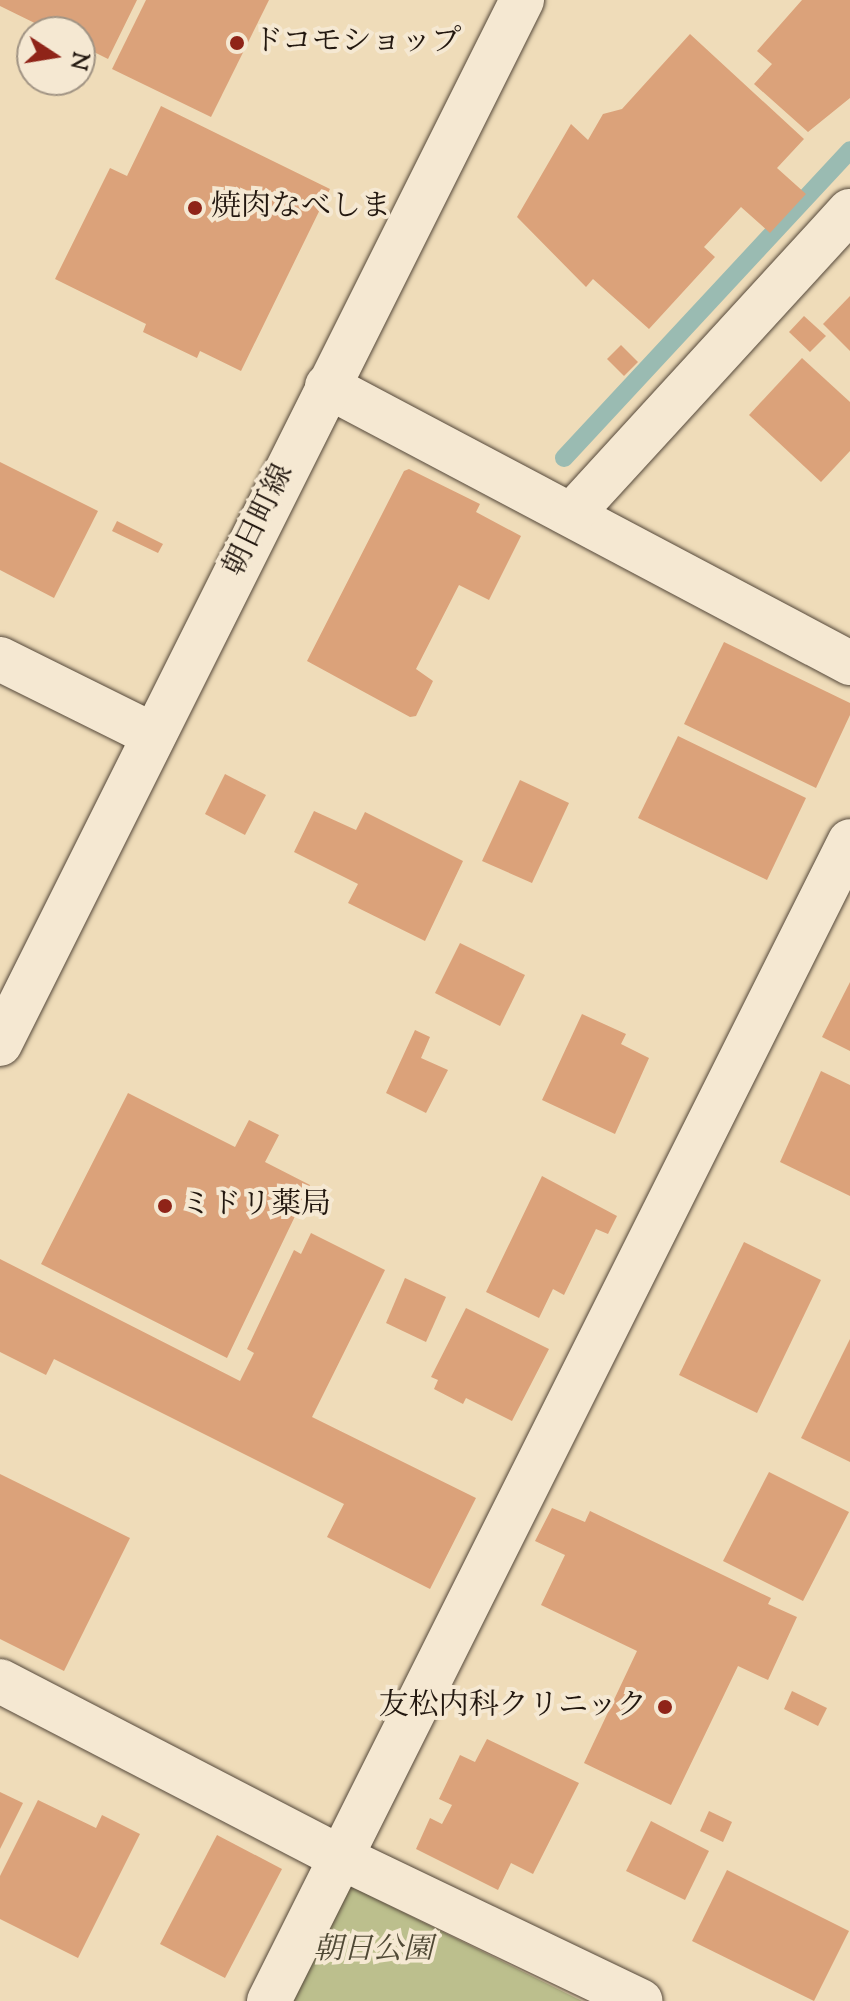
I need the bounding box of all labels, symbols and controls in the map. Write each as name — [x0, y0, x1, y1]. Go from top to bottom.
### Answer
north arrow — [16, 16, 96, 96]
place label: ドコモショップ — [253, 25, 463, 61]
marker: ドコモショップ — [228, 34, 246, 52]
text: N — [60, 49, 95, 72]
place label: 焼肉なべしま — [211, 190, 391, 226]
marker: 焼肉なべしま — [186, 199, 204, 217]
street label: 朝日町線 — [218, 459, 302, 583]
place label: ミドリ薬局 — [181, 1188, 331, 1224]
marker: ミドリ薬局 — [156, 1197, 174, 1215]
place label: 友松内科クリニック — [377, 1689, 647, 1725]
marker: 友松内科クリニック — [654, 1696, 676, 1718]
park label: 朝日公園 — [313, 1933, 433, 1969]

